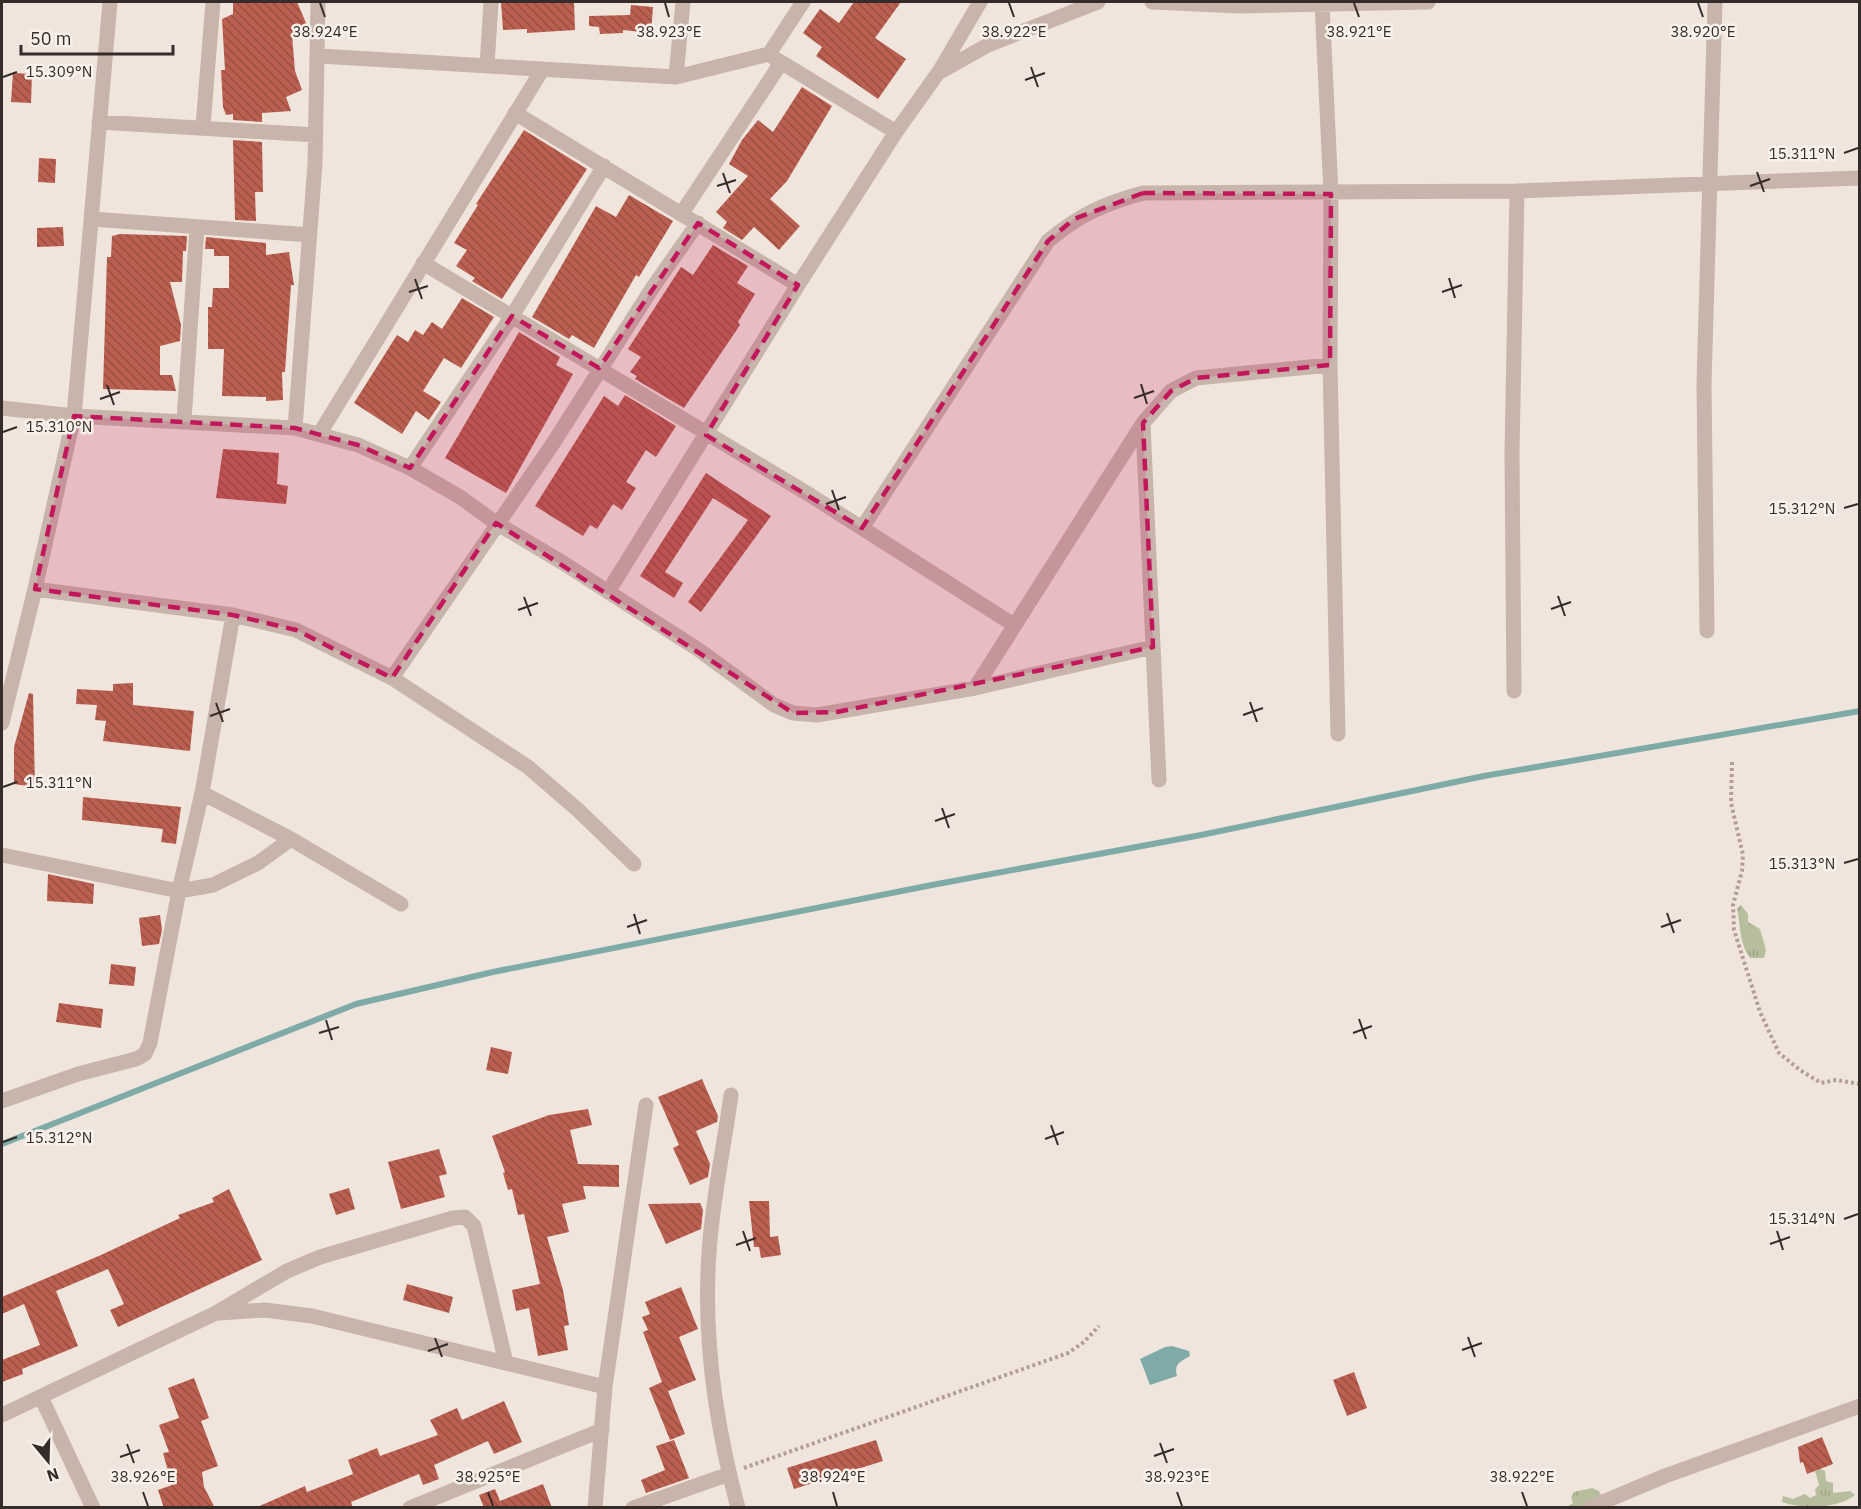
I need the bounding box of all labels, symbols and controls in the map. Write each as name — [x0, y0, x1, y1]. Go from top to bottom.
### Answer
scale bar — [21, 18, 172, 56]
text: 38.924°E — [293, 22, 357, 41]
text: 38.923°E — [637, 22, 701, 41]
text: 38.922°E — [982, 22, 1046, 41]
text: 38.921°E — [1327, 22, 1391, 41]
text: 38.920°E — [1671, 22, 1735, 41]
text: 50 m — [30, 27, 72, 50]
text: 15.309°N — [26, 62, 92, 81]
text: 15.311°N — [1769, 144, 1835, 163]
text: 15.310°N — [26, 417, 92, 436]
text: 15.312°N — [1769, 499, 1835, 518]
text: 15.311°N — [26, 773, 92, 792]
text: 15.313°N — [1769, 854, 1835, 873]
text: 15.312°N — [26, 1128, 92, 1147]
text: 15.314°N — [1769, 1209, 1835, 1228]
north arrow — [18, 1431, 78, 1491]
text: N — [44, 1464, 62, 1487]
text: 38.926°E — [111, 1467, 175, 1486]
text: 38.925°E — [456, 1467, 520, 1486]
text: 38.924°E — [801, 1467, 865, 1486]
text: 38.923°E — [1145, 1467, 1209, 1486]
text: 38.922°E — [1490, 1467, 1554, 1486]

